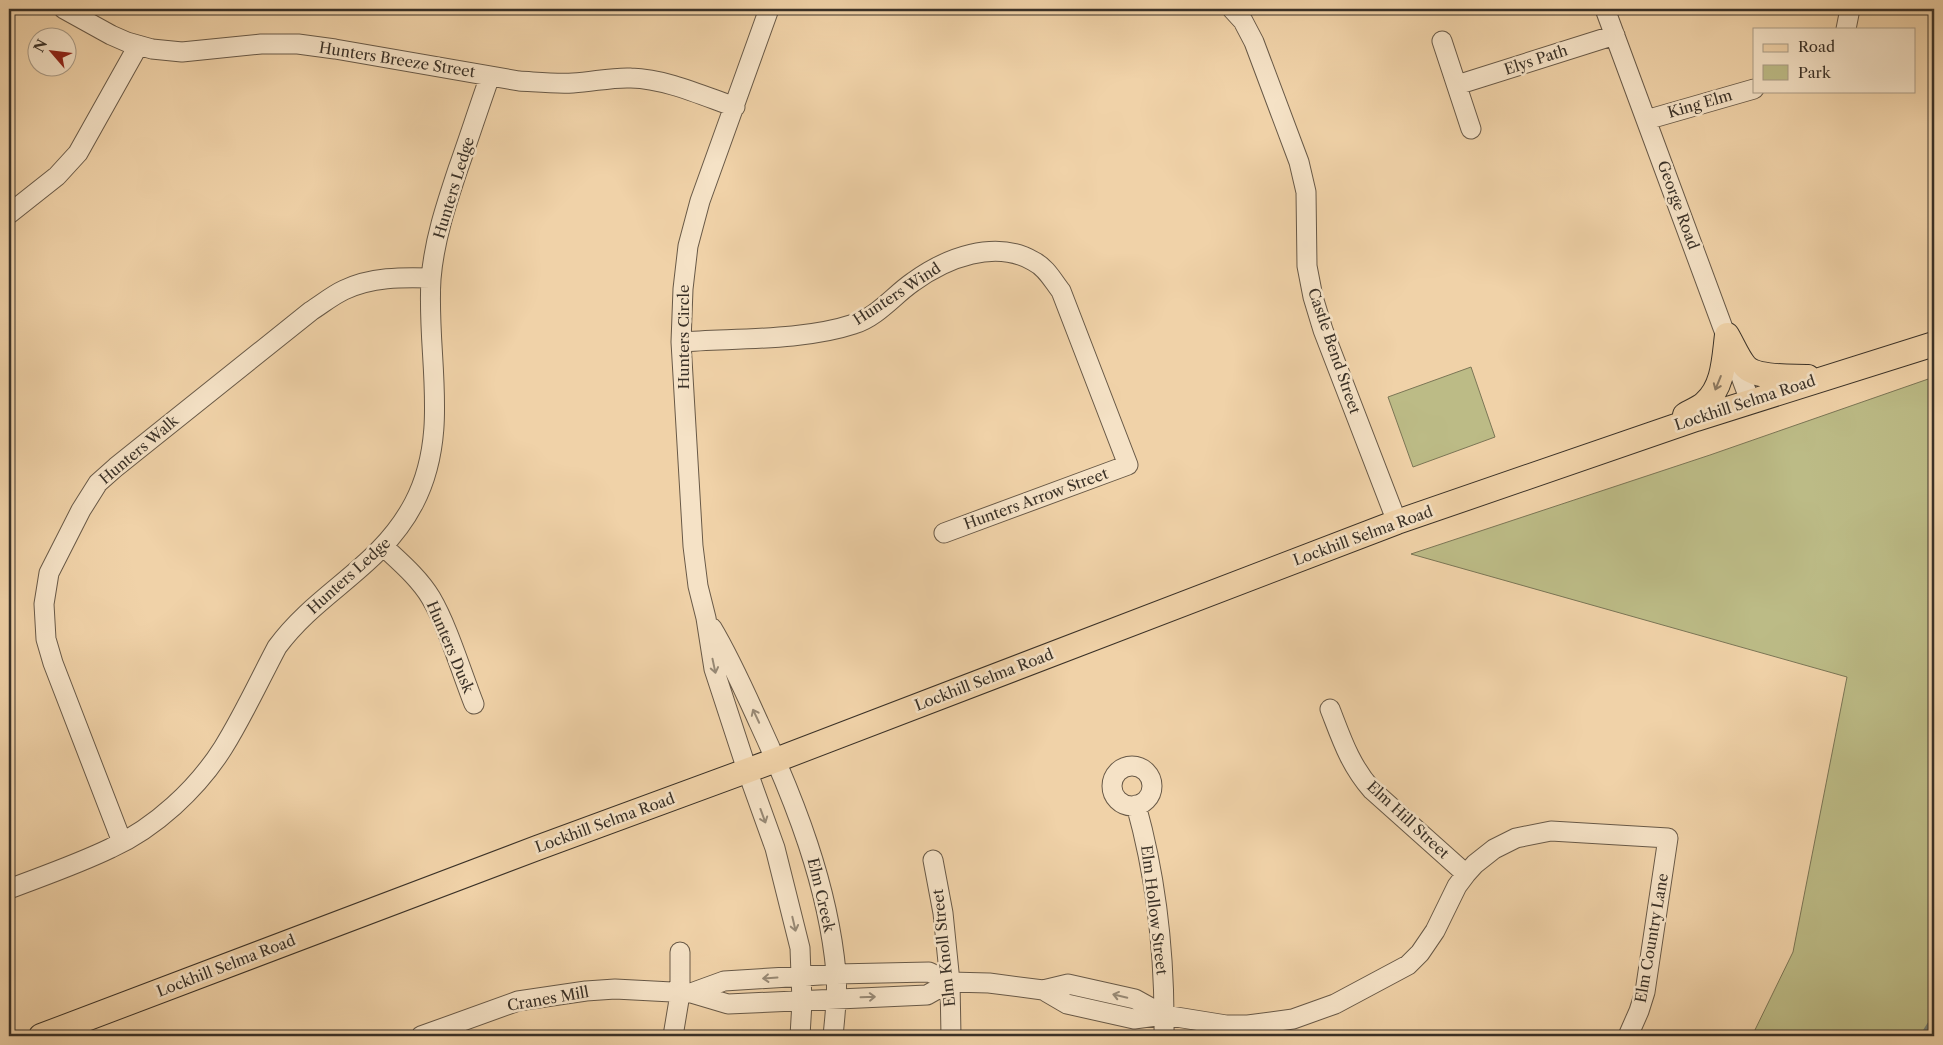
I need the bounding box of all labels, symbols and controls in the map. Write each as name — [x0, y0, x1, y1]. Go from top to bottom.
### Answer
north arrow — [28, 28, 78, 78]
legend — [1753, 28, 1916, 92]
text: N — [30, 36, 51, 55]
text: Road — [1798, 37, 1835, 56]
street label: Hunters Breeze Street — [318, 38, 477, 81]
street label: Elys Path — [1502, 40, 1571, 79]
text: Park — [1798, 63, 1832, 82]
street label: King Elm — [1665, 85, 1734, 122]
street label: Hunters Ledge — [429, 135, 478, 241]
street label: George Road — [1654, 158, 1703, 252]
street label: Hunters Wind — [849, 258, 944, 329]
street label: Hunters Circle — [674, 285, 693, 389]
street label: Castle Bend Street — [1304, 285, 1365, 417]
street label: Lockhill Selma Road — [1672, 371, 1818, 434]
one-way arrow — [1713, 375, 1722, 390]
street label: Hunters Walk — [95, 410, 183, 488]
street label: Hunters Arrow Street — [961, 463, 1111, 533]
street label: Lockhill Selma Road — [1290, 501, 1435, 570]
street label: Hunters Ledge — [303, 533, 394, 618]
street label: Hunters Dusk — [422, 598, 479, 697]
street label: Lockhill Selma Road — [912, 644, 1056, 715]
one-way arrow — [710, 657, 719, 673]
one-way arrow — [751, 709, 760, 724]
street label: Elm Hill Street — [1363, 777, 1454, 863]
street label: Lockhill Selma Road — [532, 788, 677, 857]
one-way arrow — [759, 808, 768, 824]
street label: Elm Hollow Street — [1137, 844, 1172, 977]
street label: Elm Creek — [804, 856, 840, 935]
street label: Elm Country Lane — [1631, 872, 1672, 1004]
street label: Elm Knoll Street — [928, 887, 959, 1008]
one-way arrow — [790, 916, 799, 932]
street label: Lockhill Selma Road — [154, 930, 298, 1001]
one-way arrow — [762, 973, 778, 982]
street label: Cranes Mill — [506, 982, 591, 1015]
one-way arrow — [1112, 991, 1128, 1000]
one-way arrow — [859, 992, 875, 1002]

